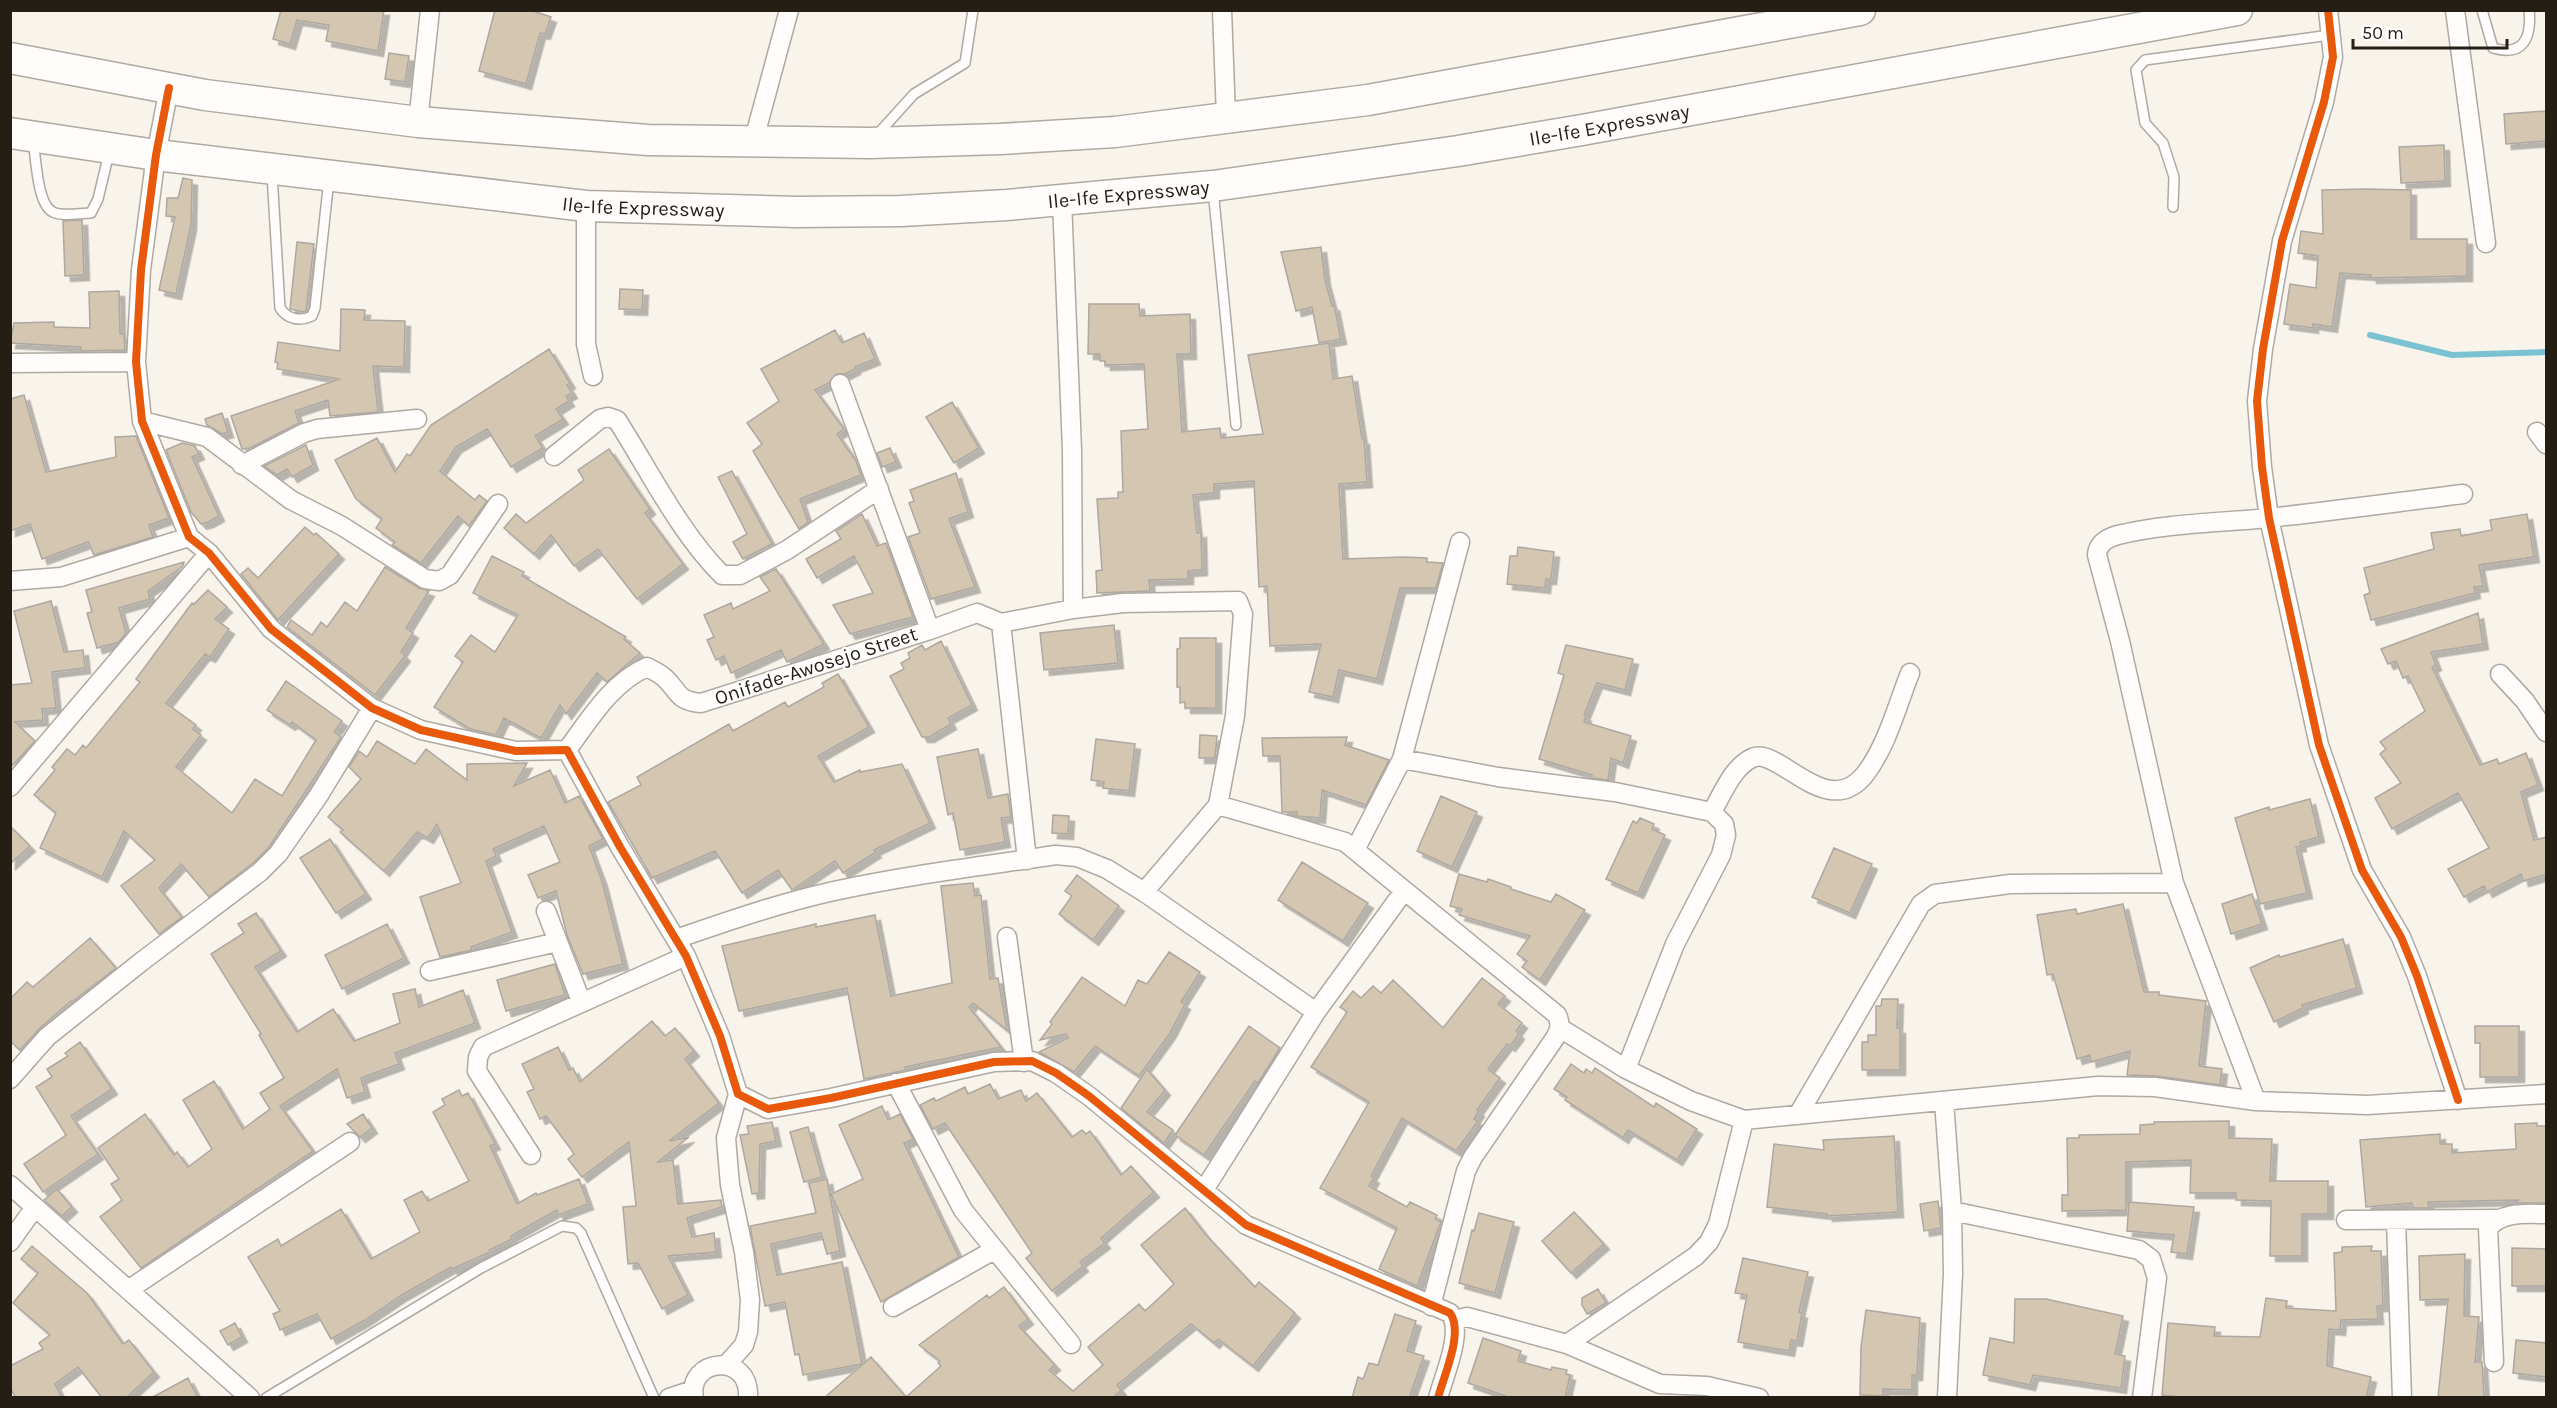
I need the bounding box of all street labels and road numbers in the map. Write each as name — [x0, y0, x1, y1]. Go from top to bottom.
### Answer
street label: Ile-Ife Expressway — [1528, 99, 1692, 150]
street label: Ile-Ife Expressway — [1047, 175, 1211, 213]
street label: Ile-Ife Expressway — [561, 192, 725, 221]
street label: Onifade-Awosejo Street — [712, 622, 921, 710]

